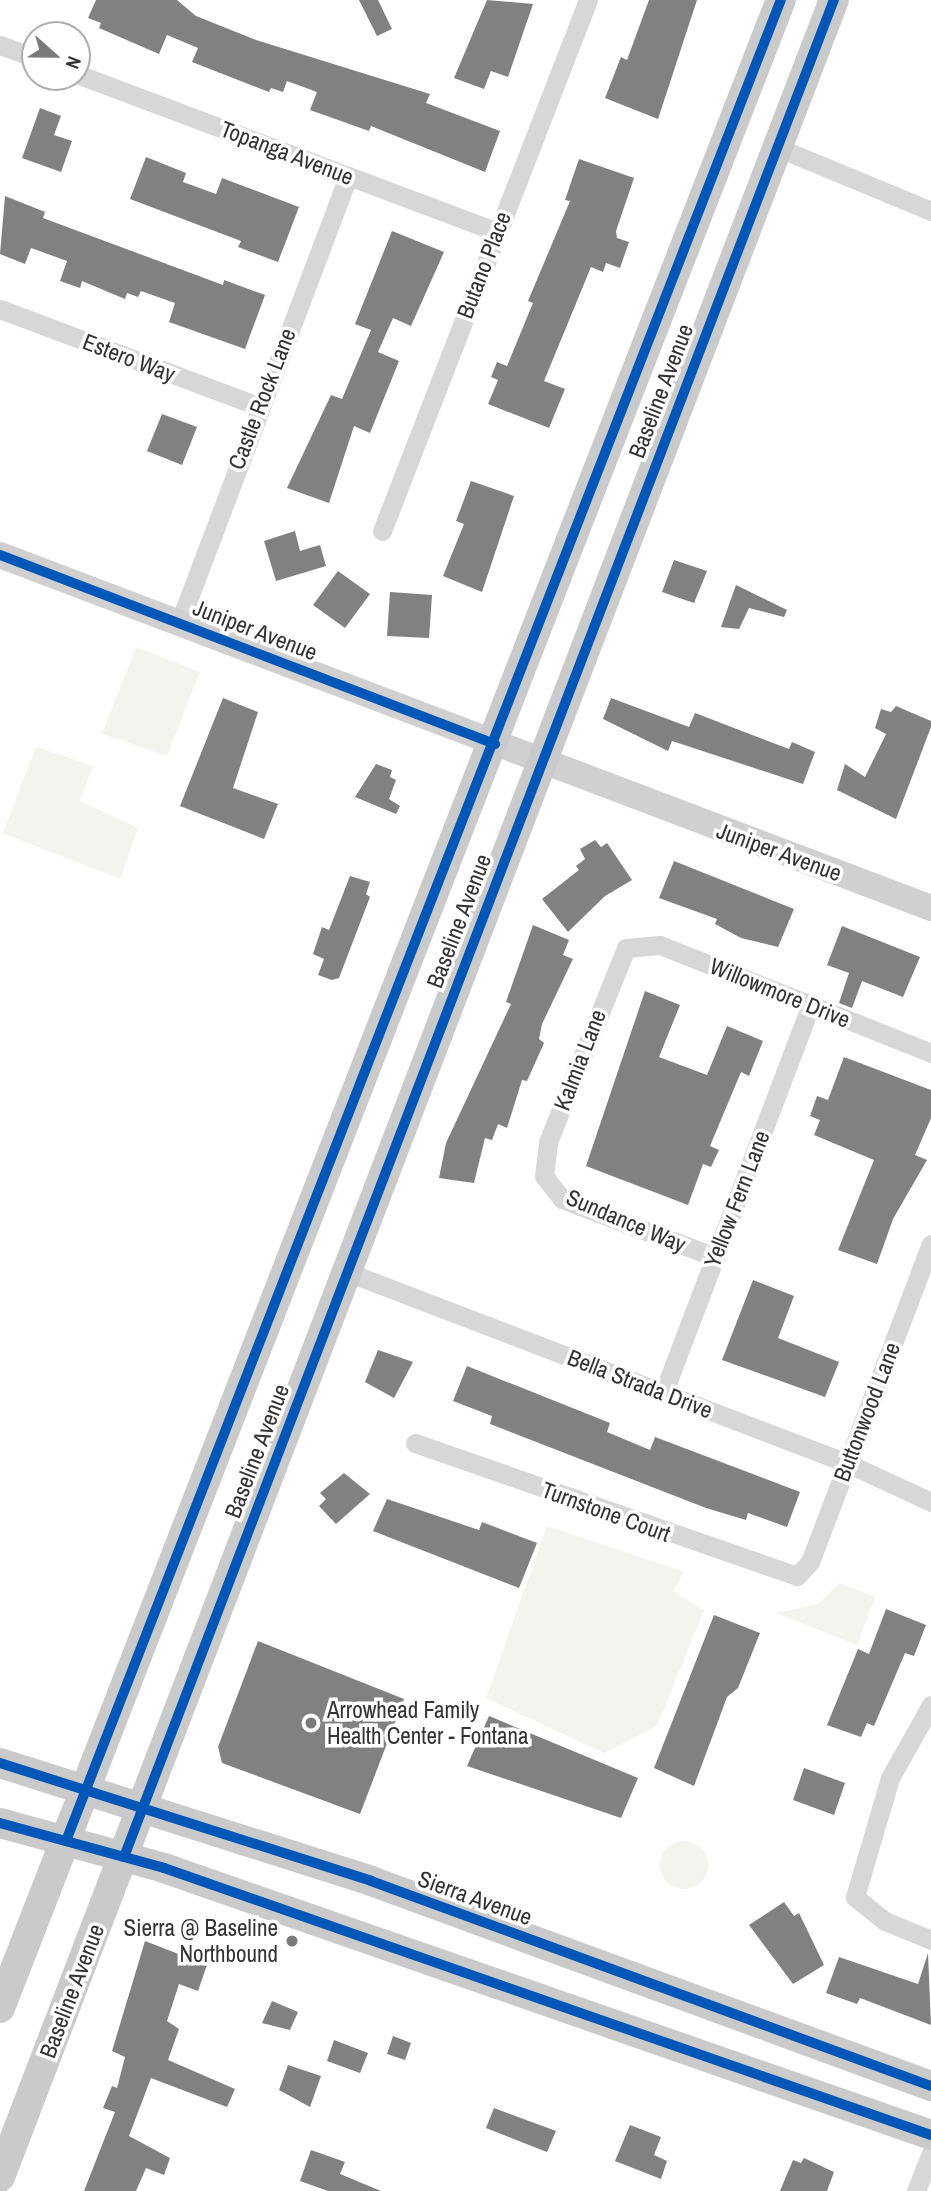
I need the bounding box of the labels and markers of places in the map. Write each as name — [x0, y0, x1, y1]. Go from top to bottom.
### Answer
place label: Arrowhead Family Health Center - Fontana — [327, 1696, 528, 1750]
marker: Arrowhead Family Health Center - Fontana — [301, 1713, 321, 1733]
place label: Sierra @ Baseline Northbound — [124, 1914, 278, 1968]
marker: Sierra @ Baseline Northbound — [284, 1933, 300, 1949]

